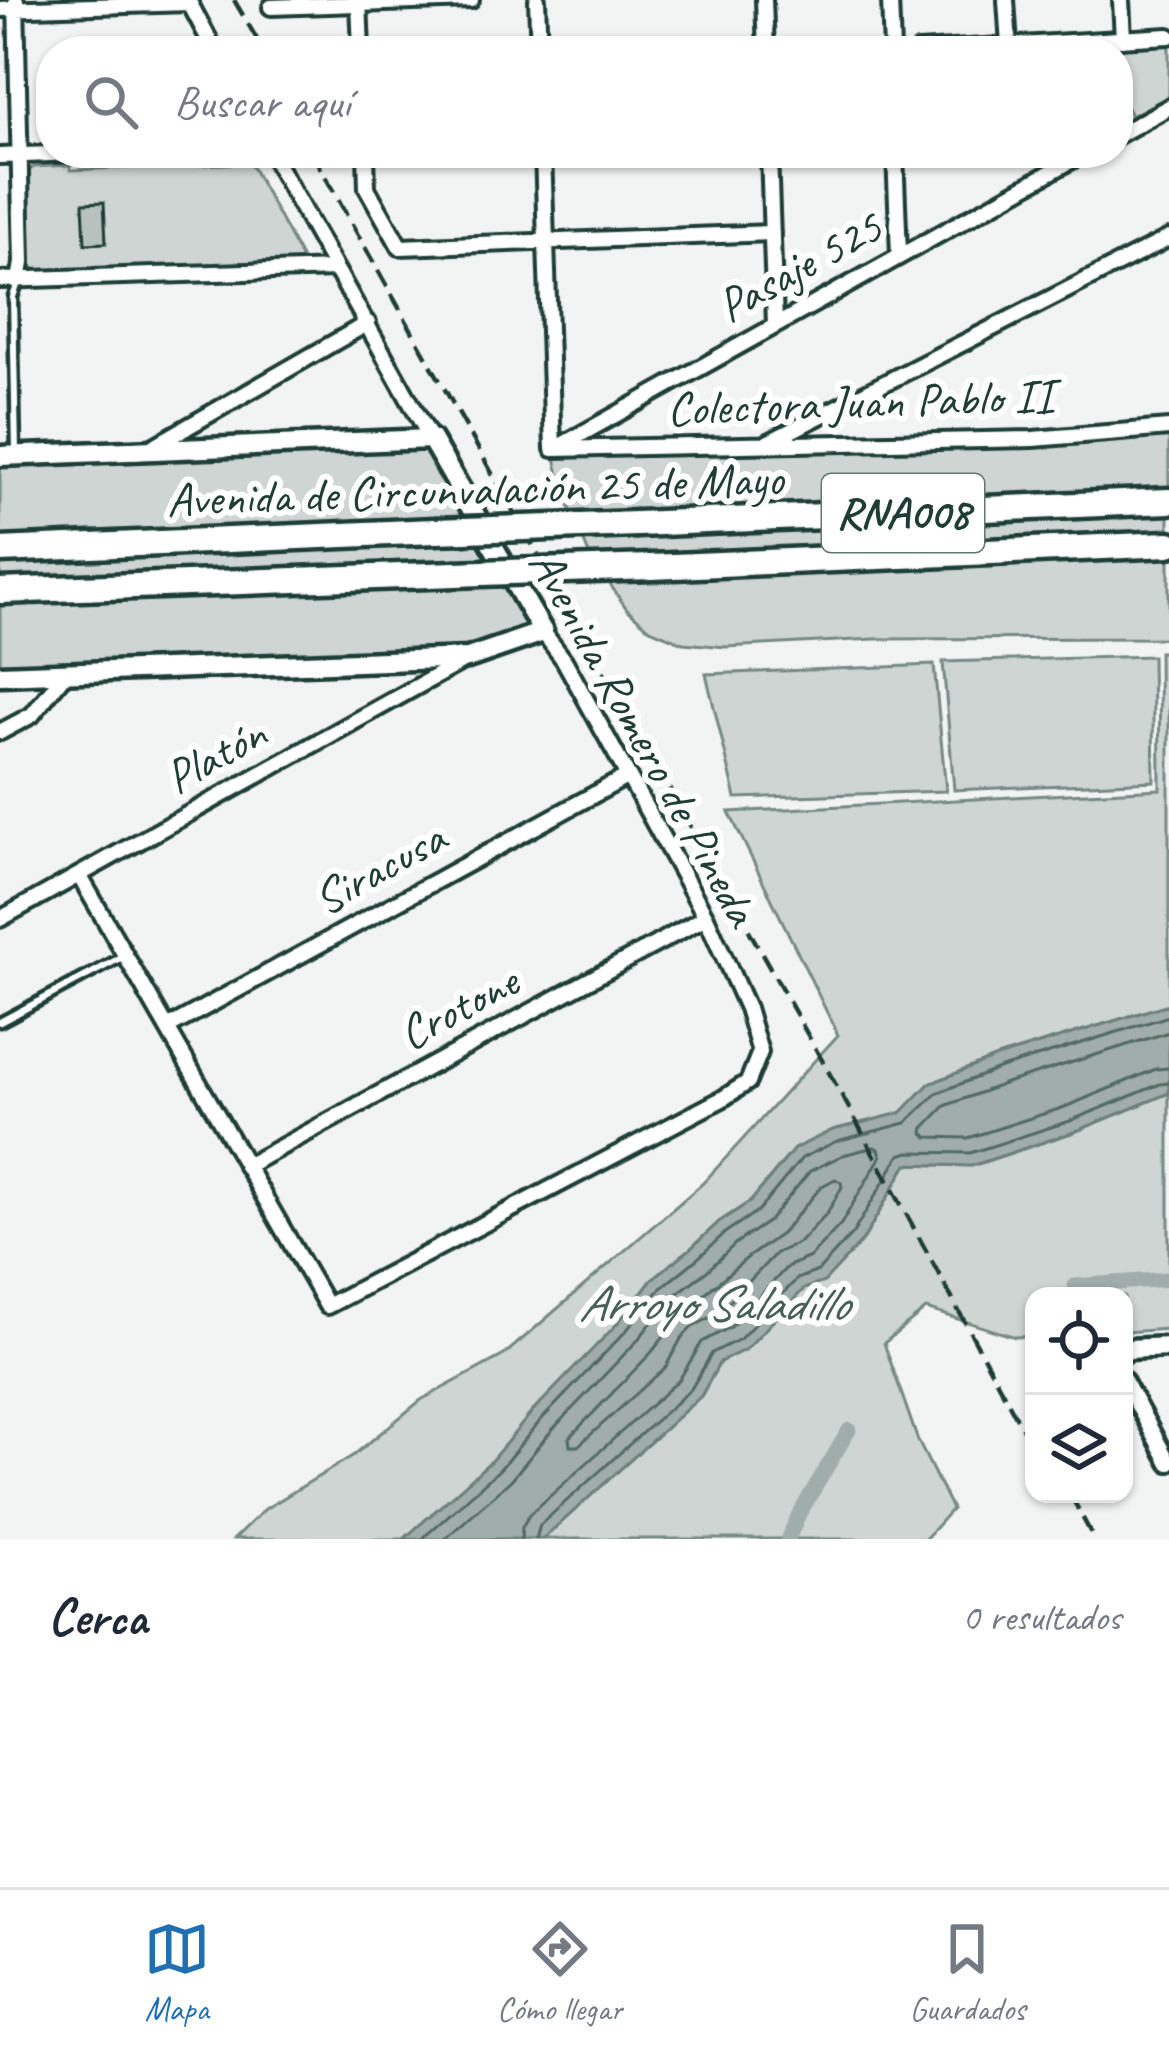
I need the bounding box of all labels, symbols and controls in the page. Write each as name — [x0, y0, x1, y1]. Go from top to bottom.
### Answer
search box — [36, 36, 1133, 168]
icon: search — [78, 69, 144, 135]
text: Buscar aquí — [174, 74, 350, 131]
street label: Pasaje 525 — [706, 195, 894, 336]
street label: Colectora Juan Pablo II — [666, 365, 1064, 439]
street label: Avenida de Circunvalación 25 de Mayo — [166, 448, 786, 530]
road number: RNA008 — [822, 474, 984, 552]
street label: Avenida Romero de Pineda — [516, 538, 774, 938]
street label: Platón — [154, 702, 277, 807]
street label: Siracusa — [302, 806, 458, 929]
street label: Crotone — [388, 949, 531, 1063]
water label: Arroyo Saladillo — [579, 1271, 853, 1335]
map controls — [1025, 1287, 1133, 1503]
button: locate — [1025, 1287, 1133, 1395]
button: layers — [1025, 1395, 1133, 1503]
text: Cerca — [48, 1585, 147, 1649]
text: 0 resultados — [962, 1593, 1121, 1642]
tab: Mapa — [144, 1916, 210, 2030]
tab: Cómo llegar — [497, 1916, 622, 2030]
tab: Guardados — [910, 1916, 1025, 2030]

